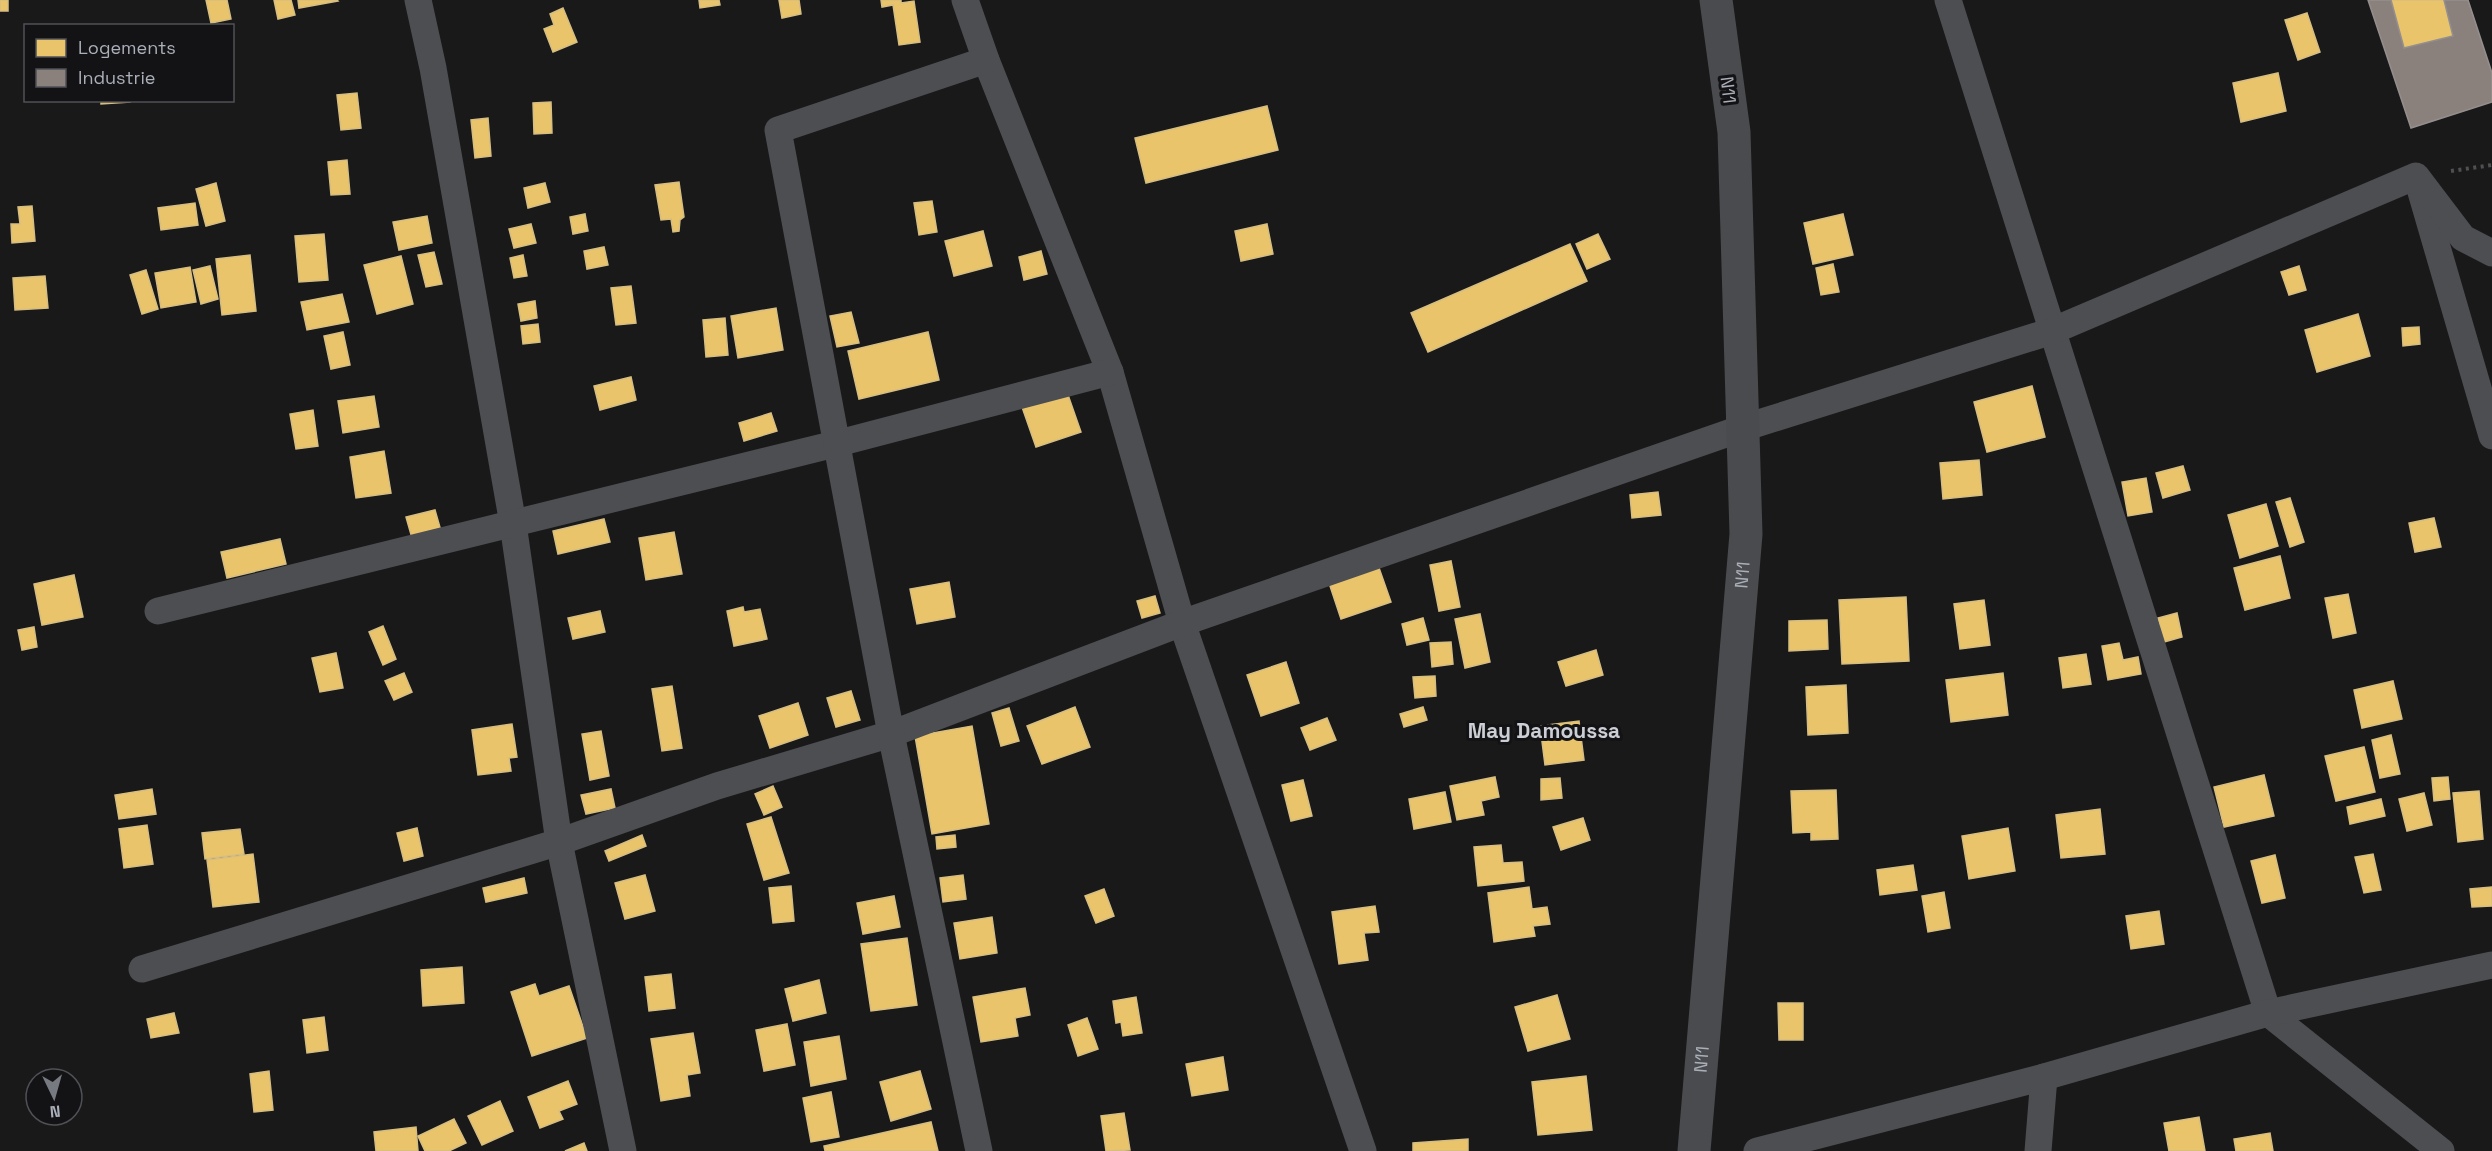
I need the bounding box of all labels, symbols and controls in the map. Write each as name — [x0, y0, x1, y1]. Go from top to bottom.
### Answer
legend — [24, 24, 234, 102]
text: Logements — [78, 36, 176, 59]
text: Industrie — [78, 66, 155, 89]
street label: N11 — [1715, 75, 1742, 105]
street label: N11 — [1729, 561, 1755, 589]
district label: May Damoussa — [1468, 717, 1620, 744]
street label: N11 — [1689, 1045, 1714, 1074]
north arrow — [24, 1067, 84, 1127]
text: N — [49, 1101, 62, 1122]

